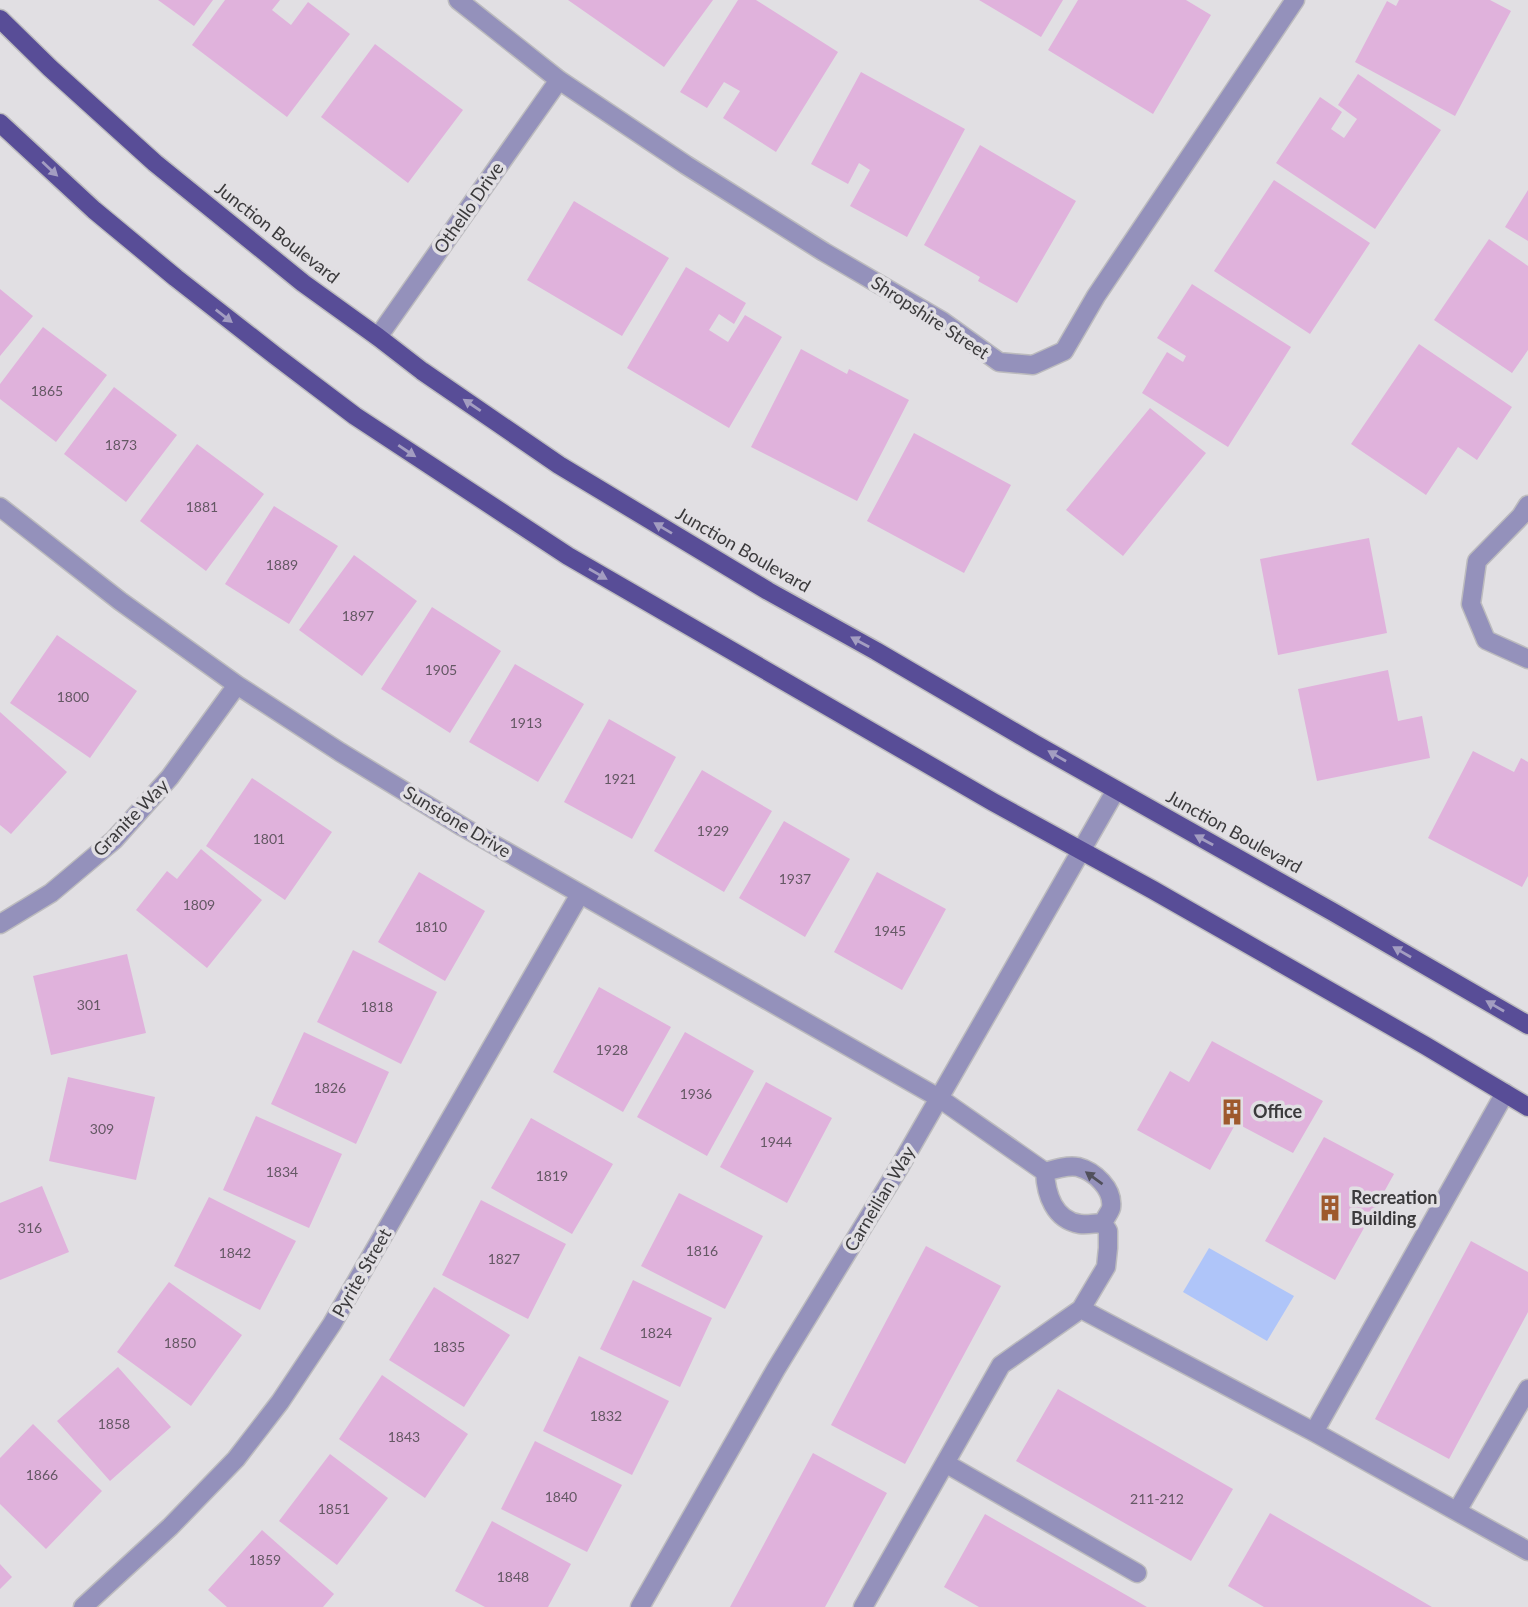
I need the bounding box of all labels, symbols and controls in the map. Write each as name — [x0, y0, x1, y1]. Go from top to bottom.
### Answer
street label: Othello Drive — [429, 157, 508, 257]
one-way arrow — [41, 161, 58, 177]
street label: Junction Boulevard — [211, 177, 344, 288]
street label: Shropshire Street — [868, 271, 994, 364]
one-way arrow — [215, 308, 233, 322]
house number: 1865 — [31, 382, 63, 399]
one-way arrow — [462, 399, 481, 412]
house number: 1873 — [105, 436, 137, 453]
one-way arrow — [397, 444, 417, 457]
house number: 1881 — [186, 498, 218, 515]
street label: Junction Boulevard — [672, 502, 815, 597]
one-way arrow — [653, 522, 672, 534]
house number: 1889 — [266, 556, 298, 573]
one-way arrow — [589, 568, 608, 580]
house number: 1897 — [342, 607, 374, 624]
one-way arrow — [850, 636, 870, 648]
house number: 1905 — [425, 661, 457, 678]
house number: 1800 — [57, 688, 89, 705]
house number: 1913 — [510, 714, 542, 731]
one-way arrow — [1047, 750, 1066, 762]
house number: 1921 — [604, 770, 636, 787]
street label: Granite Way — [88, 774, 173, 860]
street label: Sunstone Drive — [400, 781, 515, 862]
street label: Junction Boulevard — [1163, 785, 1306, 877]
house number: 1929 — [697, 822, 729, 839]
house number: 1801 — [253, 830, 285, 847]
one-way arrow — [1195, 833, 1214, 846]
house number: 1937 — [779, 870, 811, 887]
house number: 1809 — [183, 896, 215, 913]
house number: 1810 — [415, 918, 447, 935]
house number: 1945 — [874, 922, 906, 939]
one-way arrow — [1392, 946, 1412, 958]
house number: 301 — [77, 996, 101, 1013]
house number: 1818 — [361, 998, 393, 1015]
one-way arrow — [1485, 1000, 1504, 1012]
house number: 1928 — [596, 1041, 628, 1058]
house number: 1826 — [314, 1079, 346, 1096]
house number: 1936 — [680, 1085, 712, 1102]
building icon: Office — [1217, 1097, 1247, 1127]
place label: Office — [1253, 1100, 1303, 1122]
house number: 309 — [90, 1120, 114, 1137]
house number: 1944 — [760, 1133, 792, 1150]
street label: Carneilian Way — [839, 1141, 920, 1255]
house number: 1834 — [266, 1163, 298, 1180]
house number: 1819 — [536, 1167, 568, 1184]
one-way arrow — [1086, 1170, 1104, 1185]
place label: Recreation Building — [1351, 1186, 1437, 1229]
building icon: Recreation Building — [1315, 1193, 1345, 1223]
house number: 316 — [18, 1219, 42, 1236]
street label: Pyrite Street — [327, 1224, 396, 1321]
house number: 1816 — [686, 1242, 718, 1259]
house number: 1842 — [219, 1244, 251, 1261]
house number: 1827 — [488, 1250, 520, 1267]
house number: 1824 — [640, 1324, 672, 1341]
house number: 1850 — [164, 1334, 196, 1351]
house number: 1835 — [433, 1338, 465, 1355]
house number: 1832 — [590, 1407, 622, 1424]
house number: 1858 — [98, 1415, 130, 1432]
house number: 1843 — [388, 1428, 420, 1445]
house number: 1866 — [26, 1466, 58, 1483]
house number: 1840 — [545, 1488, 577, 1505]
house number: 211-212 — [1130, 1490, 1184, 1507]
house number: 1851 — [318, 1500, 350, 1517]
house number: 1859 — [249, 1551, 281, 1568]
house number: 1848 — [497, 1568, 529, 1585]

